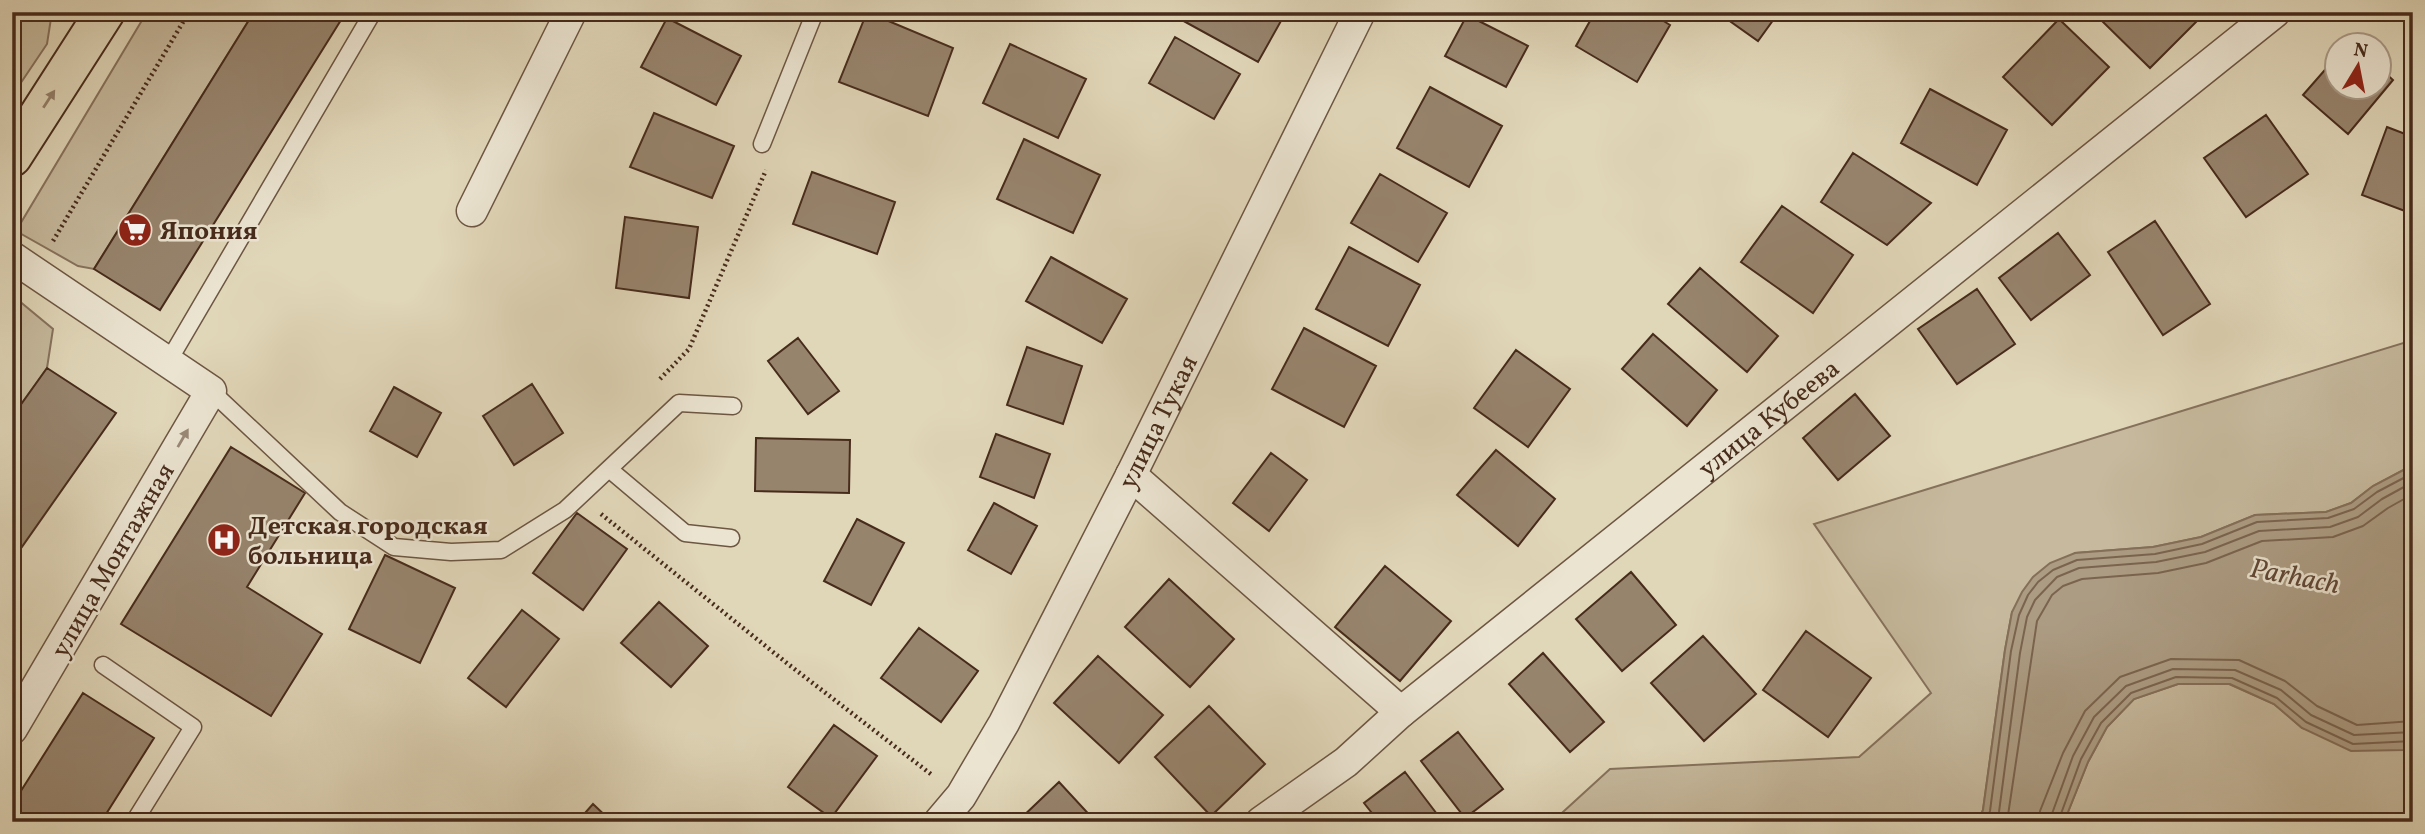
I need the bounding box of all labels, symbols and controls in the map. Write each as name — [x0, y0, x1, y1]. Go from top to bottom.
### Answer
north arrow — [2324, 32, 2394, 102]
text: N — [2352, 37, 2370, 65]
one-way arrow — [42, 90, 55, 109]
supermarket icon: Япония — [116, 211, 154, 249]
place label: Япония — [160, 214, 257, 250]
street label: улица Тукая — [1111, 349, 1208, 496]
street label: улица Кубеева — [1691, 352, 1848, 487]
one-way arrow — [177, 429, 190, 448]
street label: улица Монтажная — [43, 457, 184, 665]
place label: Детская городская больница — [248, 509, 488, 575]
hospital icon: Детская городская больница — [205, 521, 243, 559]
water label: Parhach — [2246, 550, 2343, 605]

